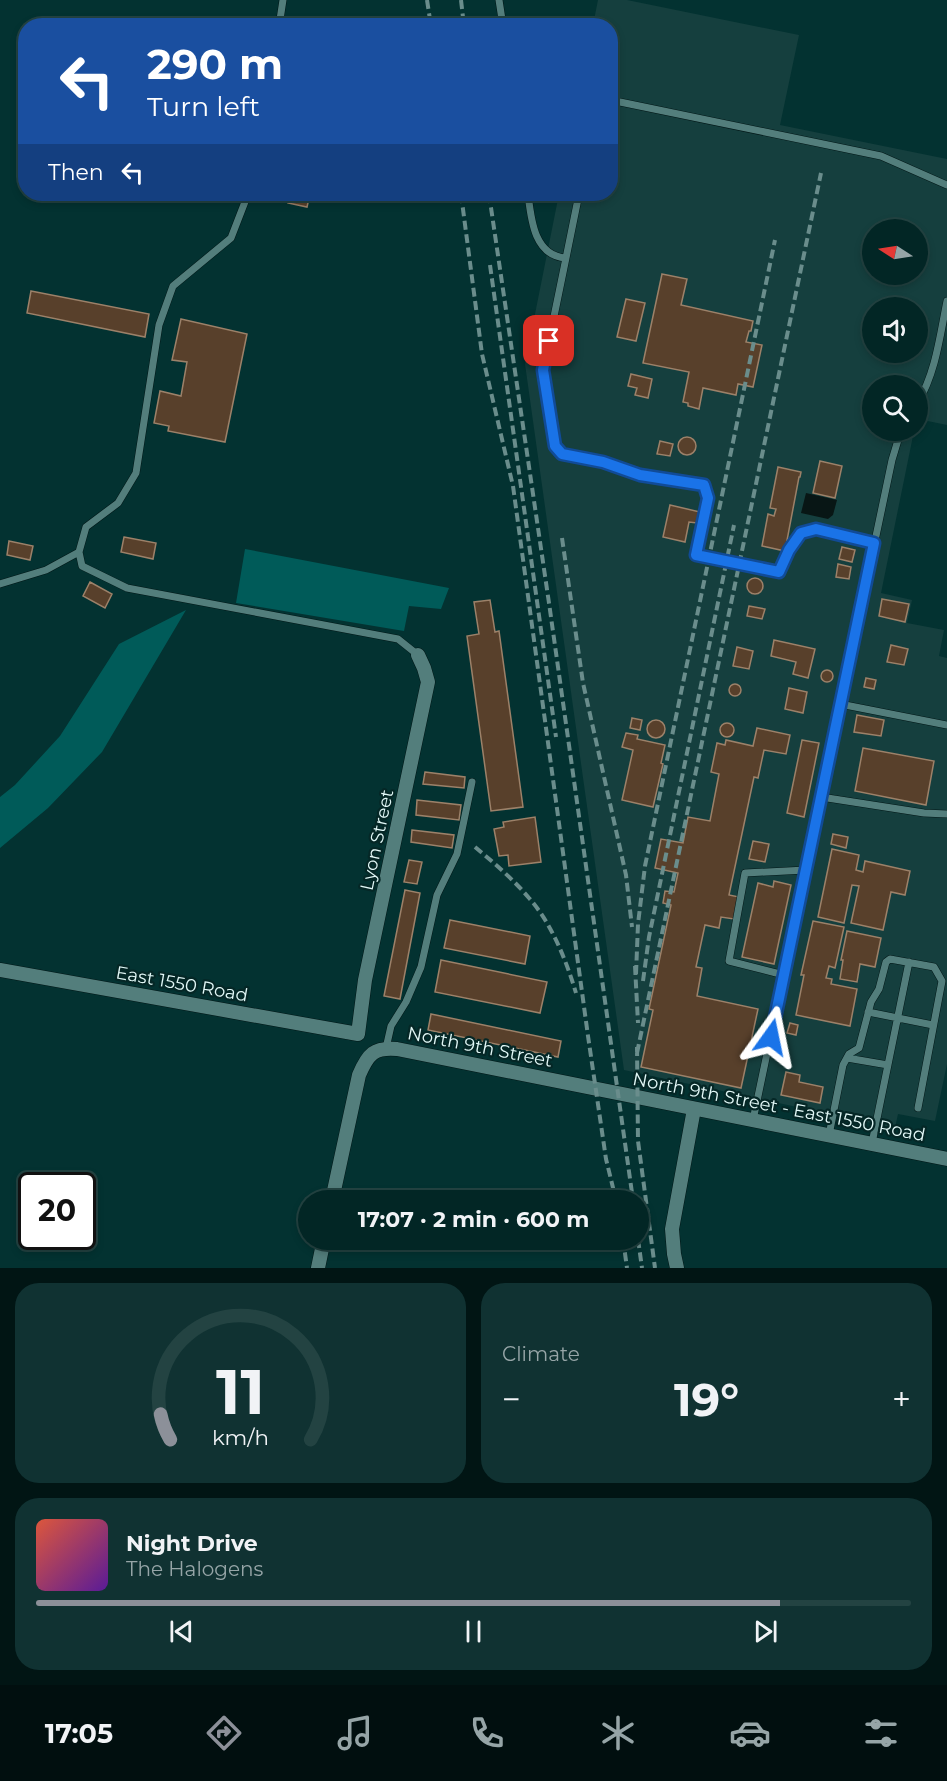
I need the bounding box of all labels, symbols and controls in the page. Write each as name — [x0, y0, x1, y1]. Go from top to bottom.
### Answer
text: 290 m — [147, 38, 283, 90]
icon: left — [48, 42, 126, 120]
text: Turn left — [147, 90, 260, 123]
icon: left — [116, 156, 149, 189]
text: Then — [48, 159, 104, 186]
north arrow — [862, 219, 928, 285]
map controls — [862, 219, 928, 441]
button: sound — [862, 297, 928, 363]
pin — [523, 315, 574, 366]
icon: arrive — [532, 324, 565, 357]
button: search — [862, 375, 928, 441]
street label: Lyon Street — [356, 787, 398, 893]
street label: East 1550 Road — [114, 962, 250, 1006]
position arrow — [739, 1005, 803, 1069]
street label: North 9th Street — [406, 1022, 554, 1072]
street label: North 9th Street - East 1550 Road — [631, 1068, 927, 1146]
speed limit sign: 20 — [18, 1172, 96, 1250]
text: 17:07 · 2 min · 600 m — [358, 1206, 589, 1233]
text: Climate — [502, 1342, 580, 1366]
text: 11 — [216, 1354, 265, 1430]
text: 19° — [674, 1372, 739, 1427]
text: − — [502, 1379, 521, 1419]
text: + — [892, 1379, 911, 1419]
text: km/h — [212, 1424, 269, 1450]
text: Night Drive — [126, 1530, 258, 1557]
text: The Halogens — [126, 1557, 263, 1581]
icon: previous — [165, 1615, 198, 1648]
icon: pause — [457, 1615, 490, 1648]
icon: next — [749, 1615, 782, 1648]
icon: directions — [203, 1712, 245, 1754]
icon: music — [334, 1712, 376, 1754]
icon: phone — [466, 1712, 508, 1754]
icon: climate — [597, 1712, 639, 1754]
icon: car — [729, 1712, 771, 1754]
icon: filters — [860, 1712, 902, 1754]
text: 17:05 — [45, 1717, 113, 1750]

